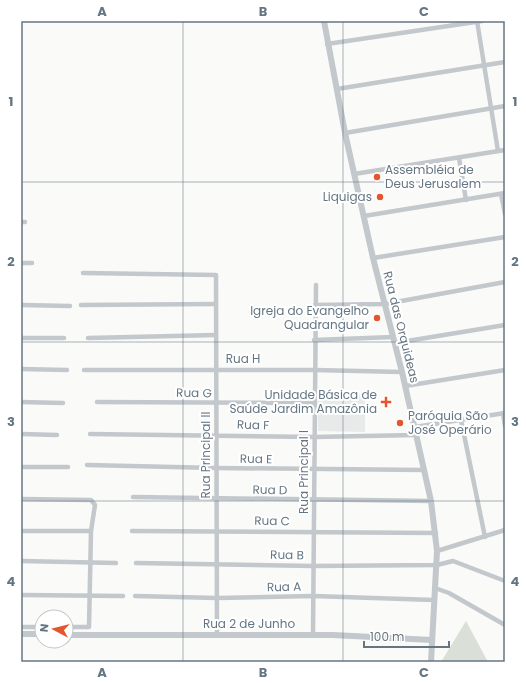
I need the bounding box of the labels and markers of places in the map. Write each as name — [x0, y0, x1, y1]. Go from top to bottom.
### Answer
place label: Assembléia de Deus Jerusalem — [385, 161, 481, 192]
marker: Assembléia de Deus Jerusalem — [372, 172, 382, 182]
place label: Liquigas — [323, 188, 372, 205]
marker: Liquigas — [375, 192, 385, 202]
place label: Igreja do Evangelho Quadrangular — [250, 302, 370, 333]
marker: Igreja do Evangelho Quadrangular — [372, 313, 382, 323]
place label: Unidade Básica de Saúde Jardim Amazônia — [229, 386, 377, 417]
marker: Unidade Básica de Saúde Jardim Amazônia — [380, 396, 392, 408]
place label: Paróquia São José Operário — [408, 407, 492, 438]
marker: Paróquia São José Operário — [395, 418, 405, 428]

